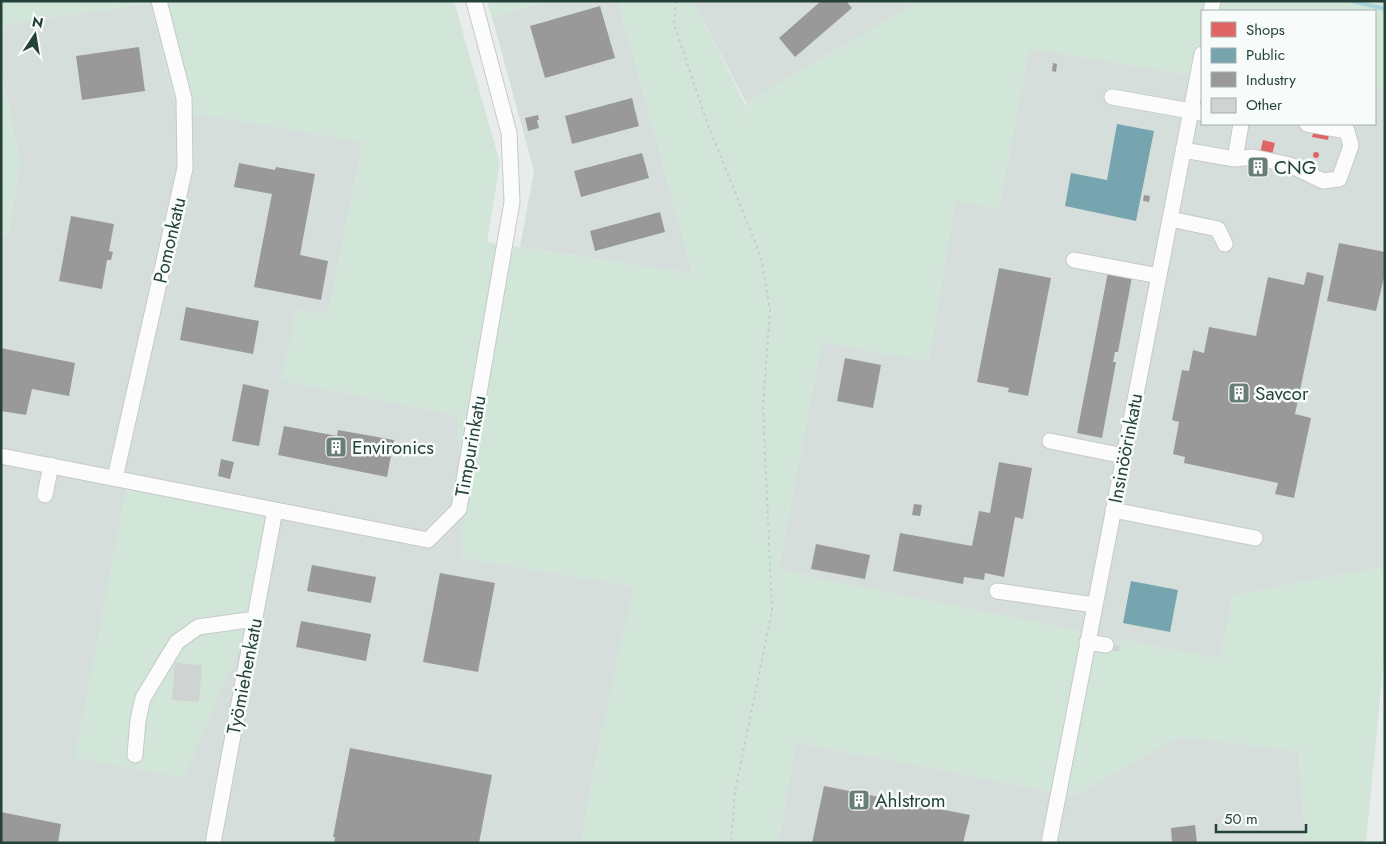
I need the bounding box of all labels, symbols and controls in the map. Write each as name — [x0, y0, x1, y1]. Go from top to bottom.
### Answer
north arrow — [10, 10, 60, 60]
legend — [1201, 10, 1376, 125]
text: N — [30, 11, 45, 33]
text: Shops — [1246, 19, 1285, 41]
text: Public — [1246, 44, 1285, 66]
text: Industry — [1246, 69, 1296, 91]
text: Other — [1246, 94, 1283, 116]
place label: CNG — [1274, 154, 1316, 181]
building icon: CNG — [1246, 155, 1270, 179]
street label: Pomonkatu — [147, 194, 192, 286]
place label: Savcor — [1255, 380, 1309, 407]
building icon: Savcor — [1227, 381, 1251, 405]
street label: Insinöörinkatu — [1102, 391, 1149, 505]
street label: Timpurinkatu — [448, 393, 493, 499]
place label: Environics — [352, 434, 434, 461]
building icon: Environics — [324, 435, 348, 459]
street label: Työmiehenkatu — [220, 616, 269, 737]
place label: Ahlstrom — [875, 787, 946, 814]
building icon: Ahlstrom — [847, 788, 871, 812]
scale bar — [1216, 802, 1306, 834]
text: 50 m — [1224, 808, 1258, 830]

